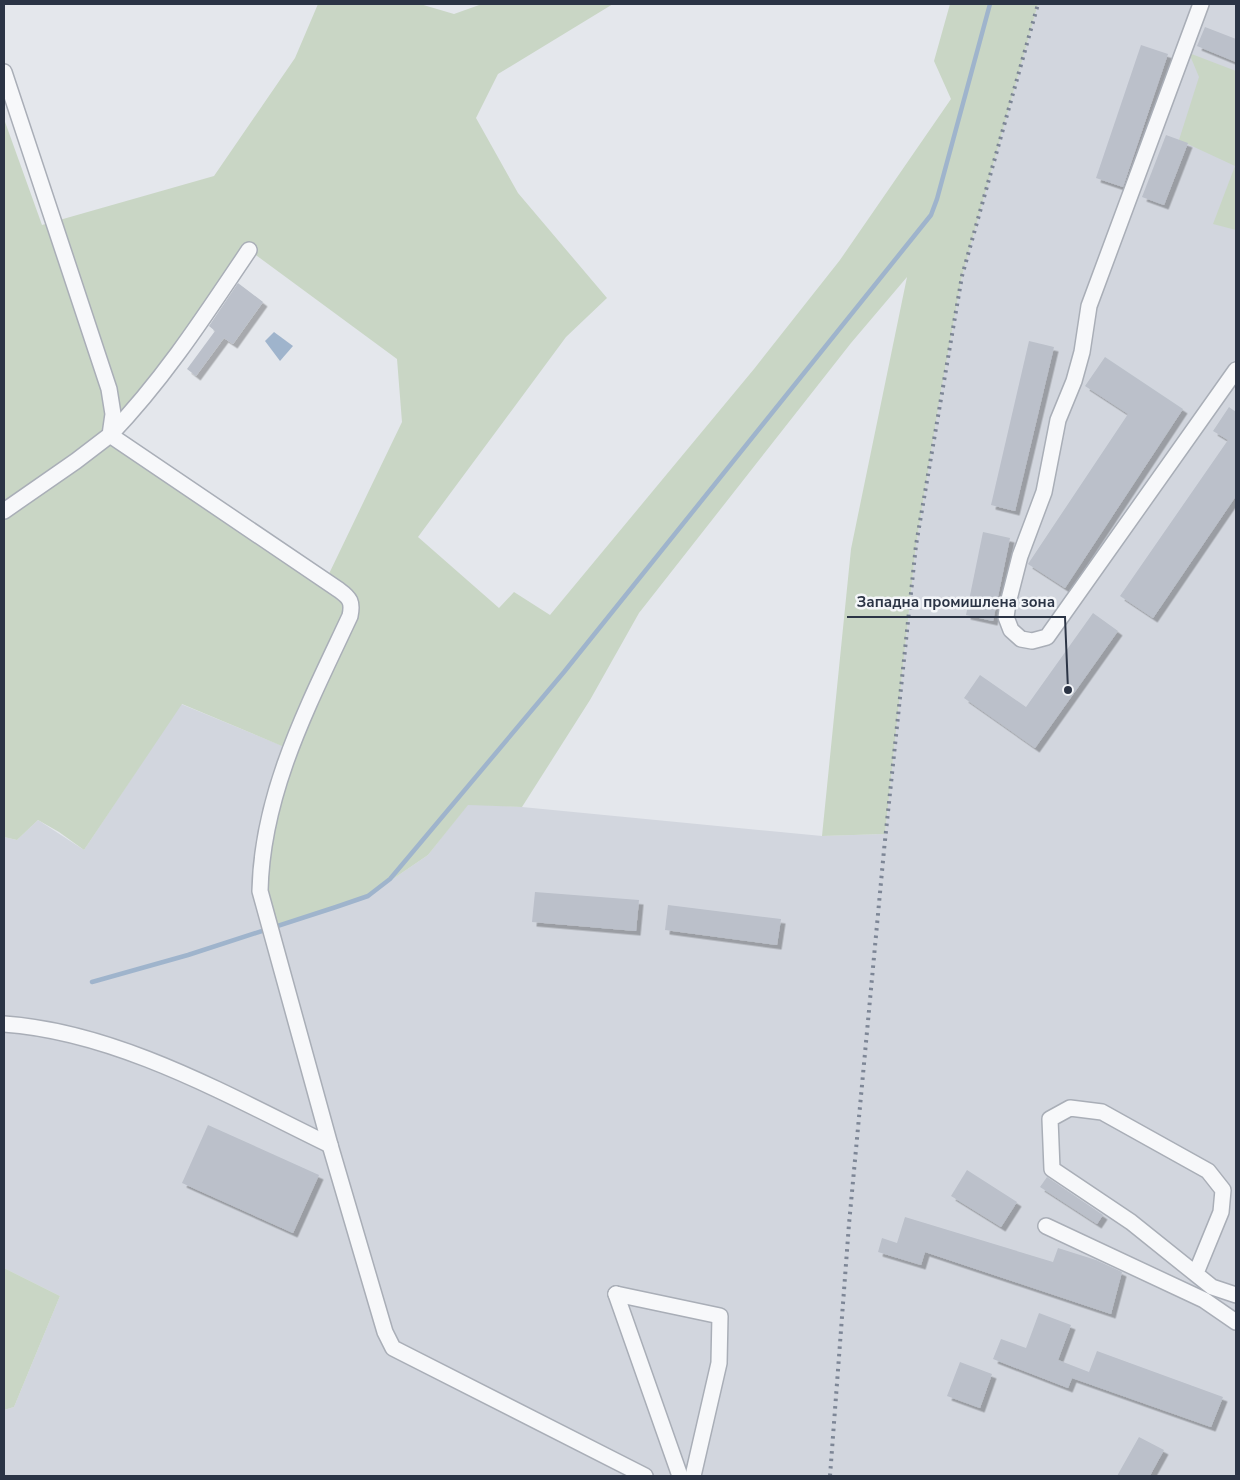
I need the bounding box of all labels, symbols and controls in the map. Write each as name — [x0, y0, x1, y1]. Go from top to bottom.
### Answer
callout: Западна промишлена зона — [847, 587, 1065, 617]
text: Западна промишлена зона — [857, 592, 1055, 612]

